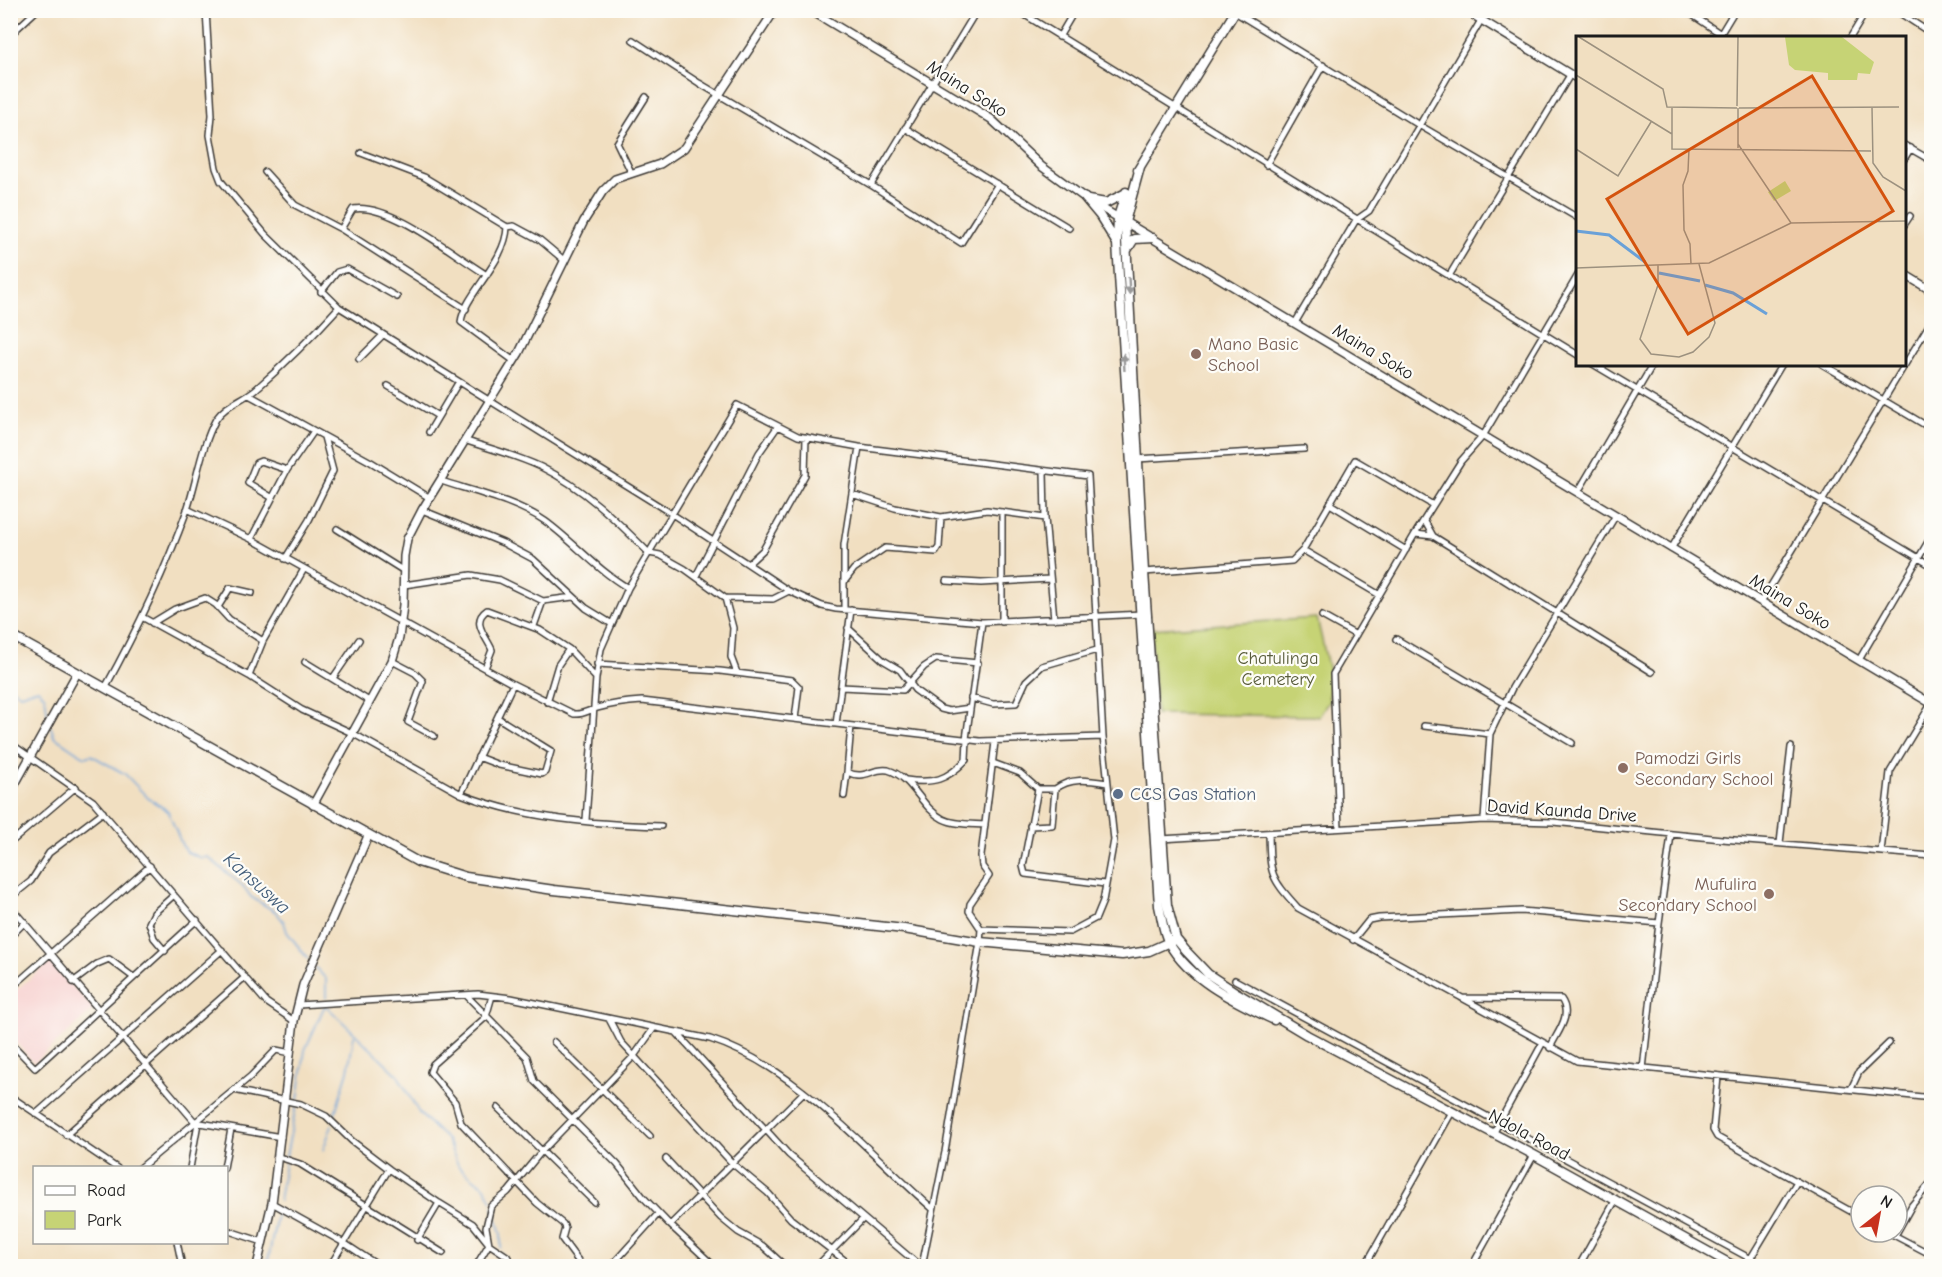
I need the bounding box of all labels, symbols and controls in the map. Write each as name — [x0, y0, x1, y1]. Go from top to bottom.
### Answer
inset map — [1576, 36, 1906, 366]
street label: Maina Soko — [923, 56, 1011, 122]
one-way arrow — [1124, 276, 1133, 295]
street label: Maina Soko — [1329, 320, 1417, 384]
place label: Mano Basic School — [1208, 334, 1299, 376]
marker: Mano Basic School — [1189, 347, 1203, 361]
one-way arrow — [1119, 352, 1128, 371]
street label: Maina Soko — [1746, 570, 1834, 634]
park label: Chatulinga Cemetery — [1237, 648, 1319, 690]
place label: Pamodzi Girls Secondary School — [1635, 748, 1773, 790]
marker: Pamodzi Girls Secondary School — [1616, 761, 1630, 775]
place label: CCS Gas Station — [1130, 784, 1256, 805]
marker: CCS Gas Station — [1111, 787, 1125, 801]
street label: David Kaunda Drive — [1487, 795, 1637, 827]
water label: Kansuswa — [219, 847, 295, 919]
place label: Mufulira Secondary School — [1619, 874, 1757, 916]
marker: Mufulira Secondary School — [1762, 887, 1776, 901]
street label: Ndola Road — [1485, 1105, 1573, 1165]
legend — [33, 1166, 228, 1244]
text: Road — [87, 1180, 126, 1201]
north arrow — [1849, 1184, 1909, 1244]
text: N — [1877, 1192, 1895, 1212]
text: Park — [87, 1210, 122, 1231]

